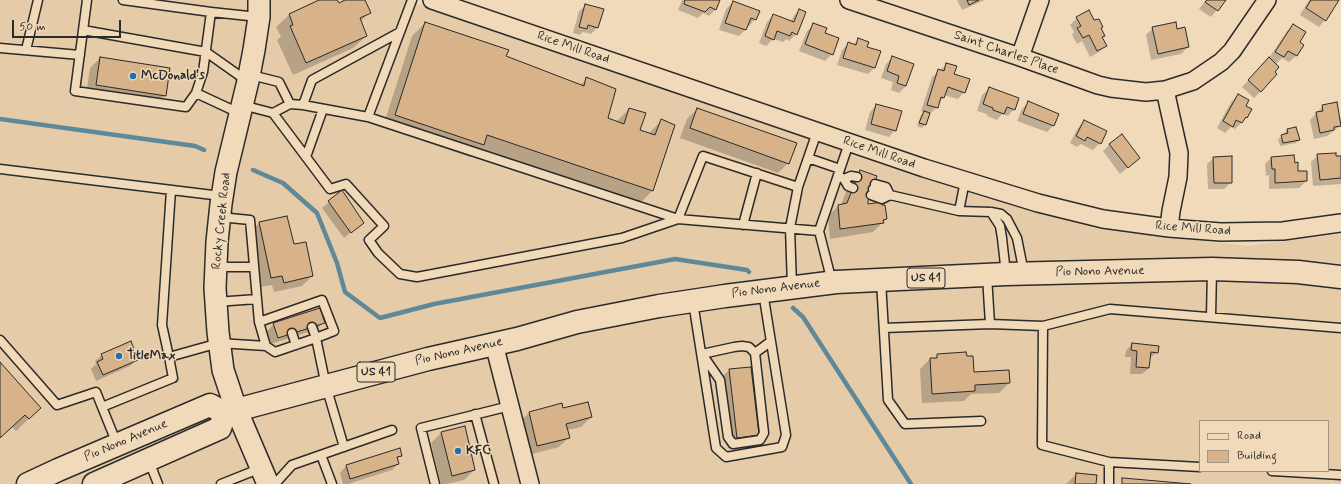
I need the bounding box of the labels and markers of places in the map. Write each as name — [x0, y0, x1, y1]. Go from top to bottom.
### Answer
place label: McDonald's — [141, 68, 205, 84]
marker: McDonald's — [128, 71, 138, 81]
place label: TitleMax — [127, 348, 176, 364]
marker: TitleMax — [114, 351, 124, 361]
place label: KFC — [466, 443, 491, 459]
marker: KFC — [453, 446, 463, 456]

